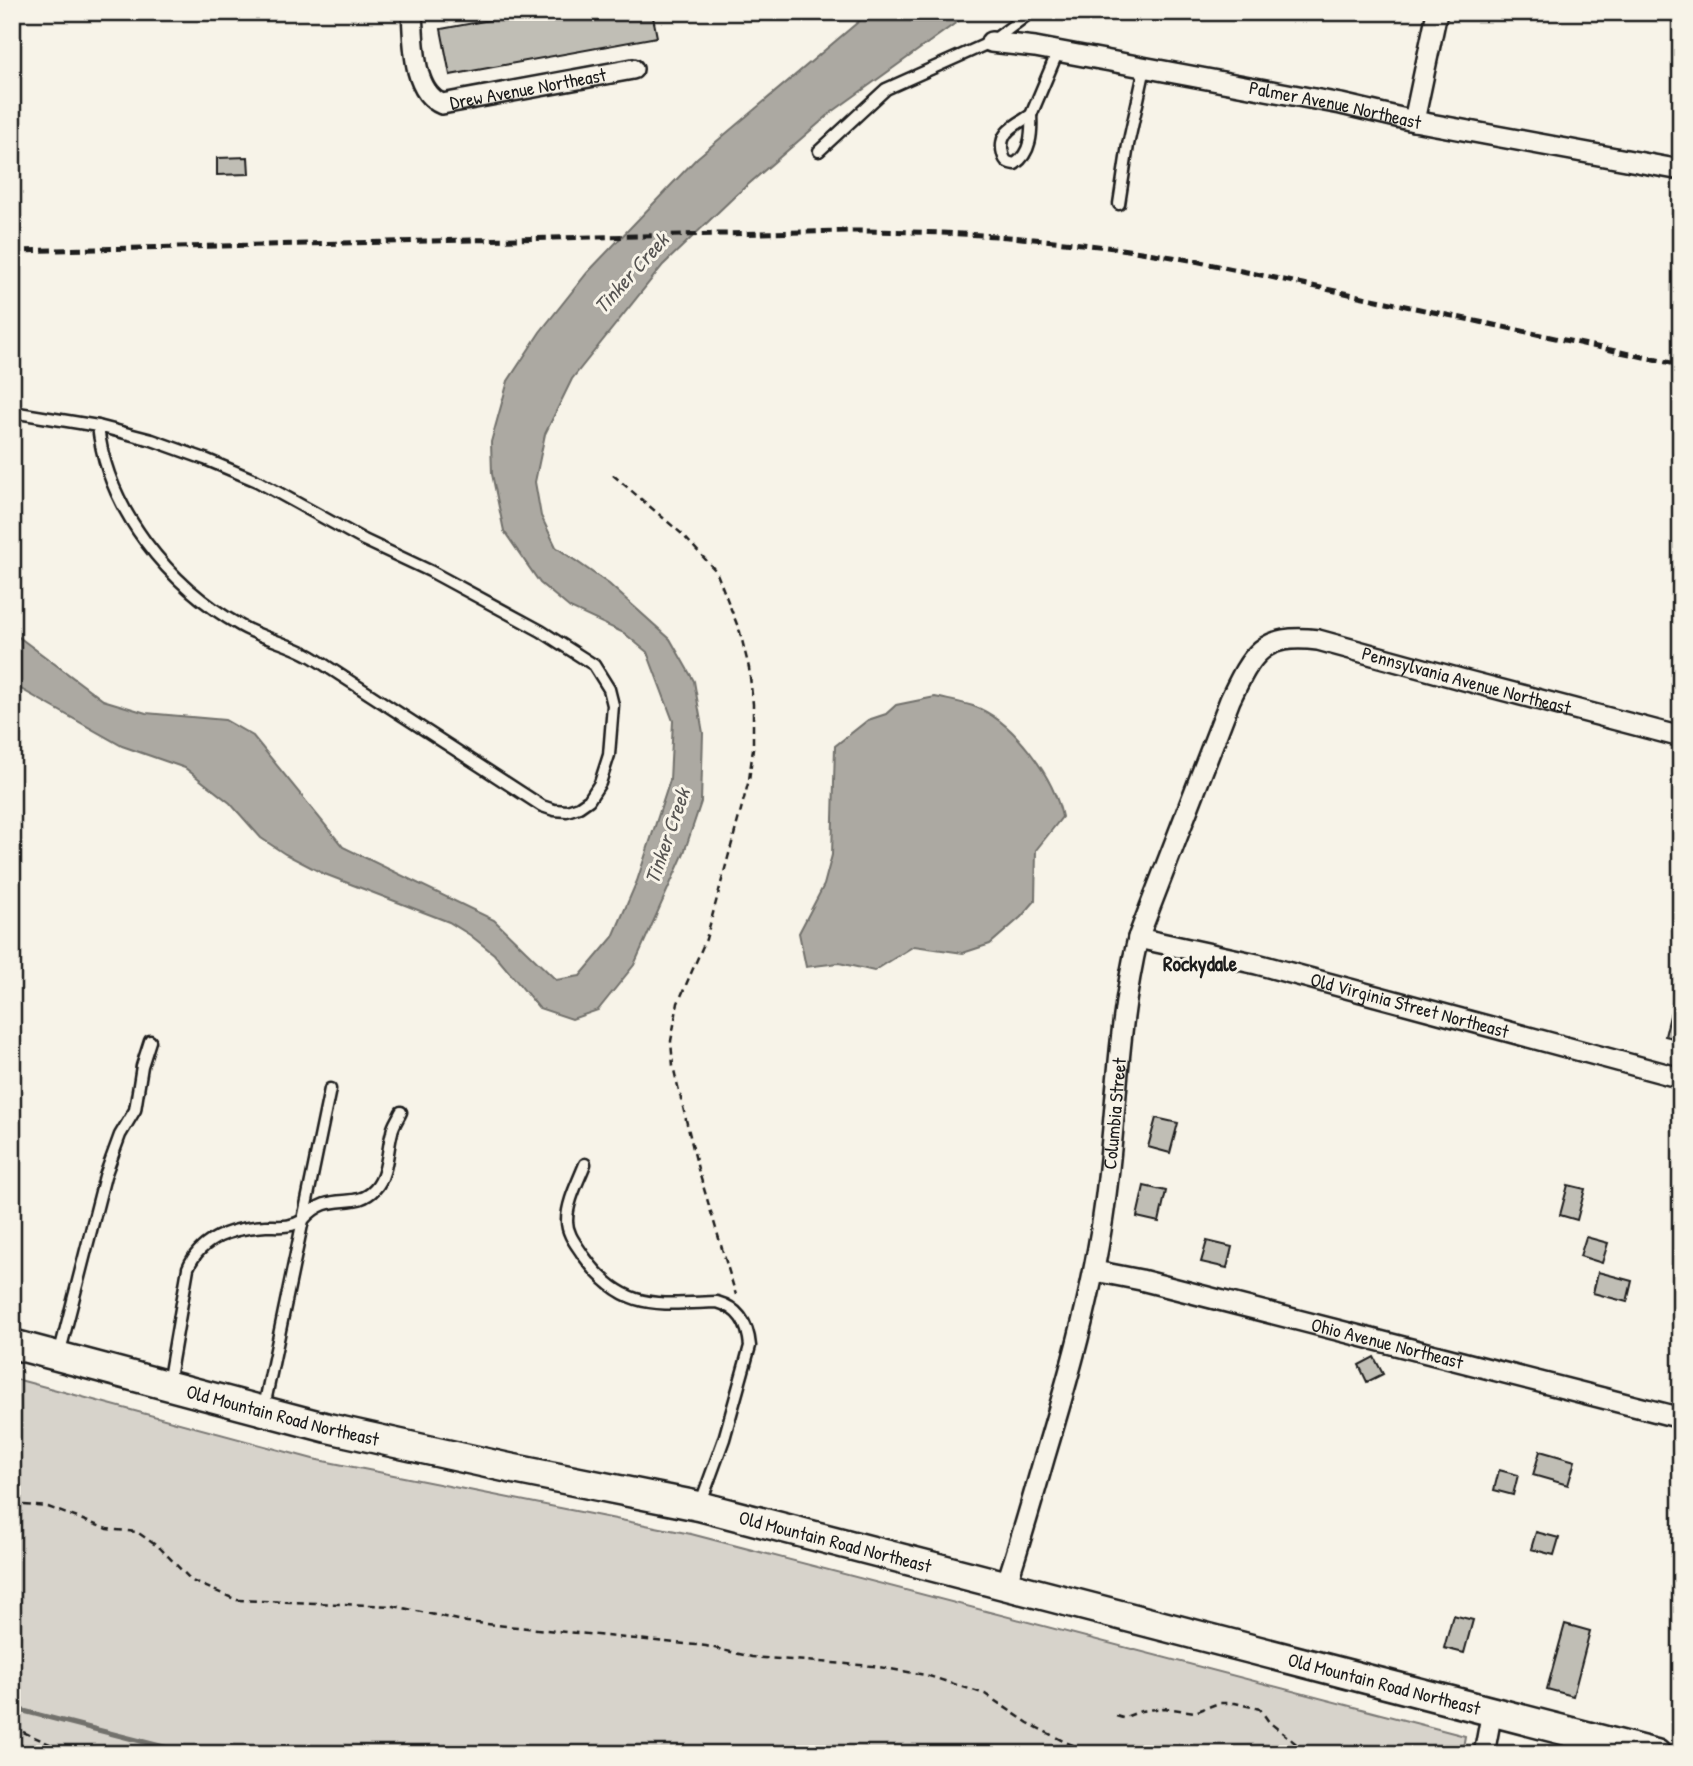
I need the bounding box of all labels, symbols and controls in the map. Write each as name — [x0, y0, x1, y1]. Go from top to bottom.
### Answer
street label: Drew Avenue Northeast — [448, 61, 608, 115]
street label: Palmer Avenue Northeast — [1247, 74, 1424, 135]
water label: Tinker Creek — [587, 225, 676, 320]
street label: Pennsylvania Avenue Northeast — [1359, 640, 1574, 721]
water label: Tinker Creek — [637, 782, 698, 888]
district label: Rockydale — [1163, 949, 1238, 979]
street label: Old Virginia Street Northeast — [1308, 966, 1512, 1044]
street label: Columbia Street — [1096, 1056, 1132, 1171]
street label: Ohio Avenue Northeast — [1308, 1311, 1466, 1375]
street label: Old Mountain Road Northeast — [184, 1378, 382, 1452]
street label: Old Mountain Road Northeast — [736, 1504, 935, 1579]
street label: Old Mountain Road Northeast — [1285, 1646, 1484, 1721]

